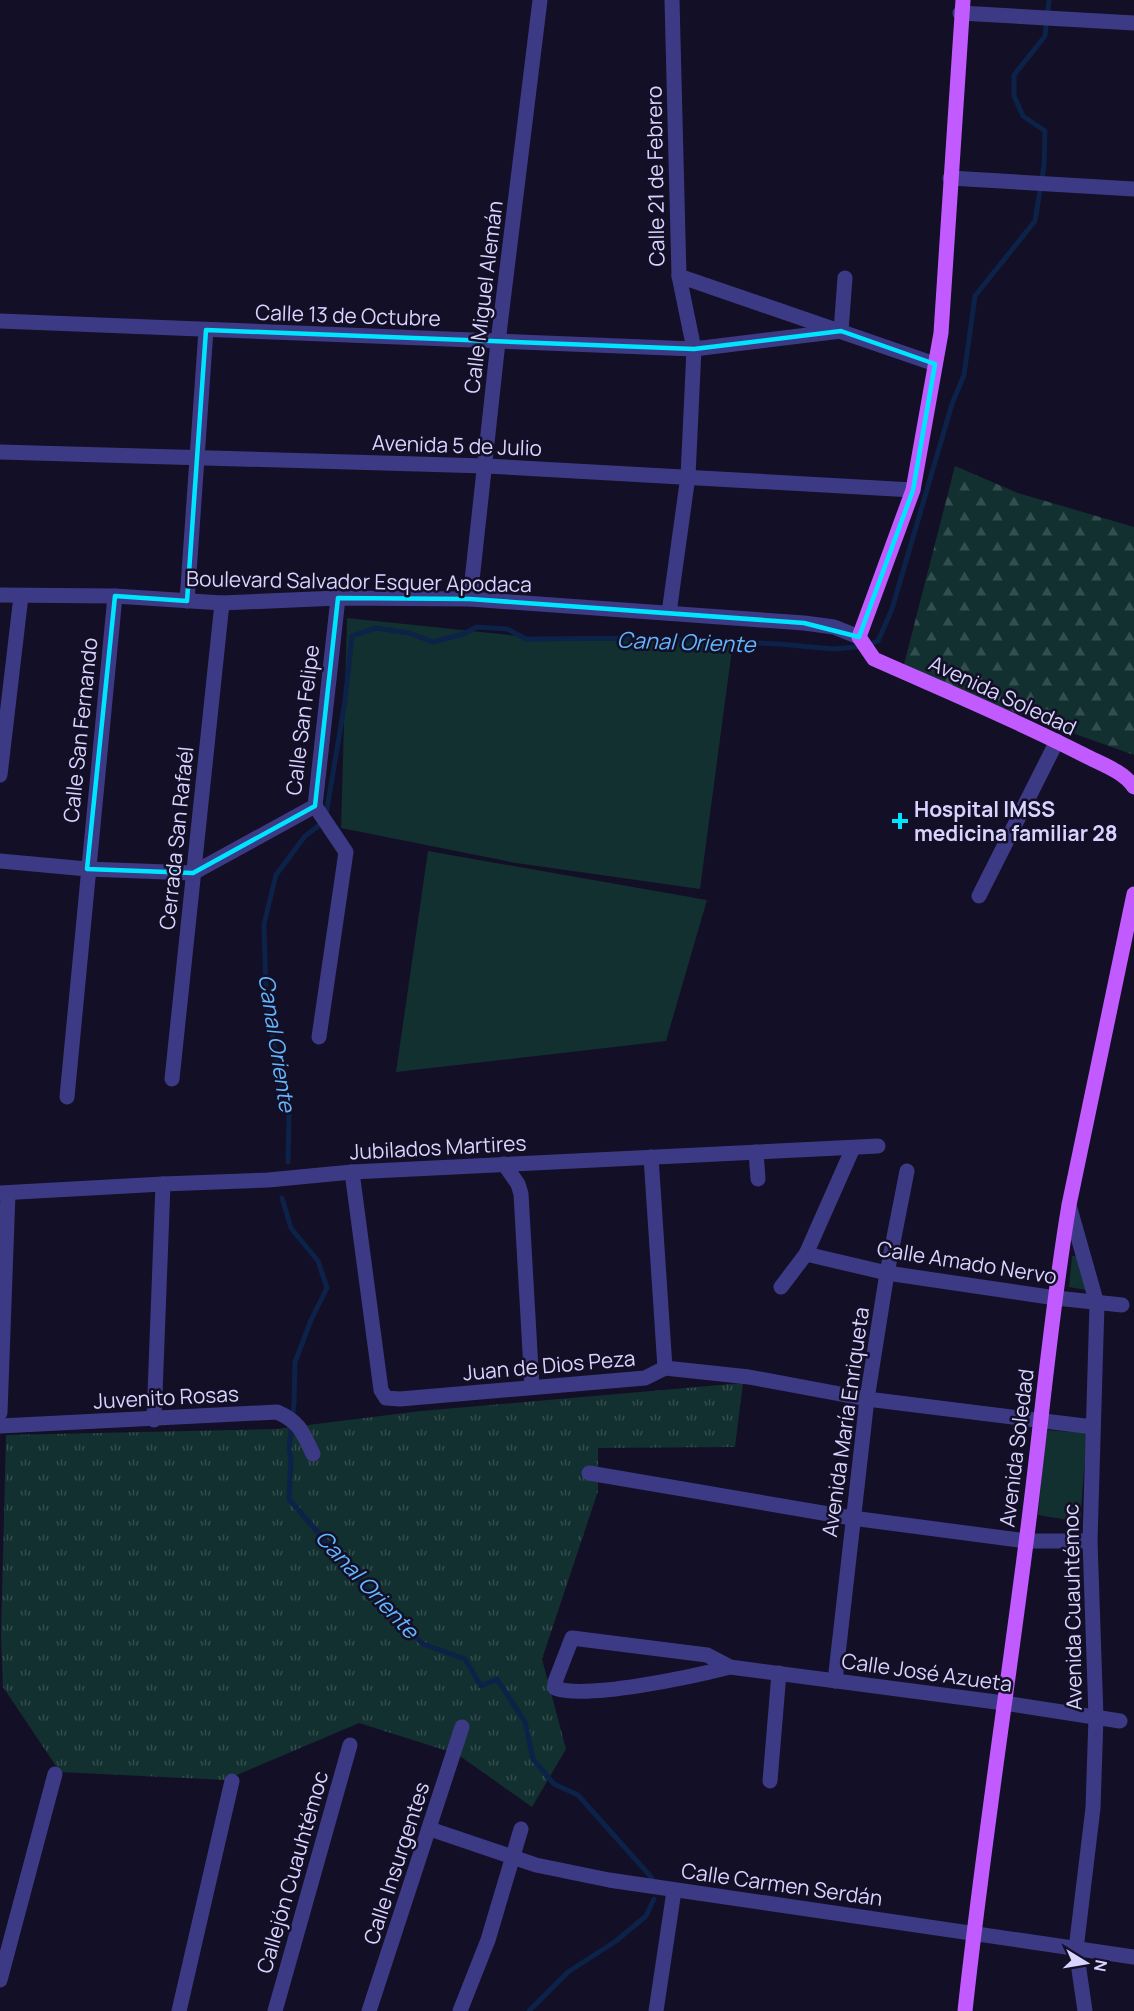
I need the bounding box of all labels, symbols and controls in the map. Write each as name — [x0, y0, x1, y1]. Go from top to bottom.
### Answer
street label: Calle 21 de Febrero — [639, 85, 671, 267]
street label: Calle Miguel Alemán — [457, 199, 509, 395]
street label: Calle 13 de Octubre — [255, 298, 441, 332]
street label: Avenida 5 de Julio — [372, 428, 542, 462]
street label: Boulevard Salvador Esquer Apodaca — [186, 564, 532, 598]
water label: Canal Oriente — [616, 625, 757, 659]
street label: Calle San Fernando — [56, 636, 104, 824]
street label: Calle San Felipe — [279, 643, 325, 797]
street label: Avenida Soledad — [925, 649, 1081, 741]
street label: Cerrada San Rafaél — [152, 745, 200, 931]
place label: Hospital IMSS medicina familiar 28 — [914, 795, 1118, 847]
marker: Hospital IMSS medicina familiar 28 — [891, 812, 909, 830]
water label: Canal Oriente — [251, 972, 303, 1115]
street label: Jubilados Martires — [349, 1128, 527, 1166]
street label: Calle Amado Nervo — [875, 1234, 1059, 1290]
street label: Avenida María Enriqueta — [815, 1305, 875, 1539]
street label: Juan de Dios Peza — [462, 1344, 636, 1386]
street label: Avenida Soledad — [992, 1367, 1040, 1529]
street label: Juvenito Rosas — [93, 1379, 239, 1415]
street label: Avenida Cuauhtémoc — [1056, 1503, 1088, 1711]
water label: Canal Oriente — [309, 1523, 426, 1646]
street label: Calle José Azueta — [840, 1646, 1014, 1698]
street label: Callejón Cuauhtémoc — [250, 1767, 334, 1977]
street label: Calle Insurgentes — [357, 1778, 435, 1948]
street label: Calle Carmen Serdán — [680, 1856, 884, 1912]
north arrow — [1056, 1933, 1116, 1993]
text: N — [1089, 1958, 1113, 1974]

